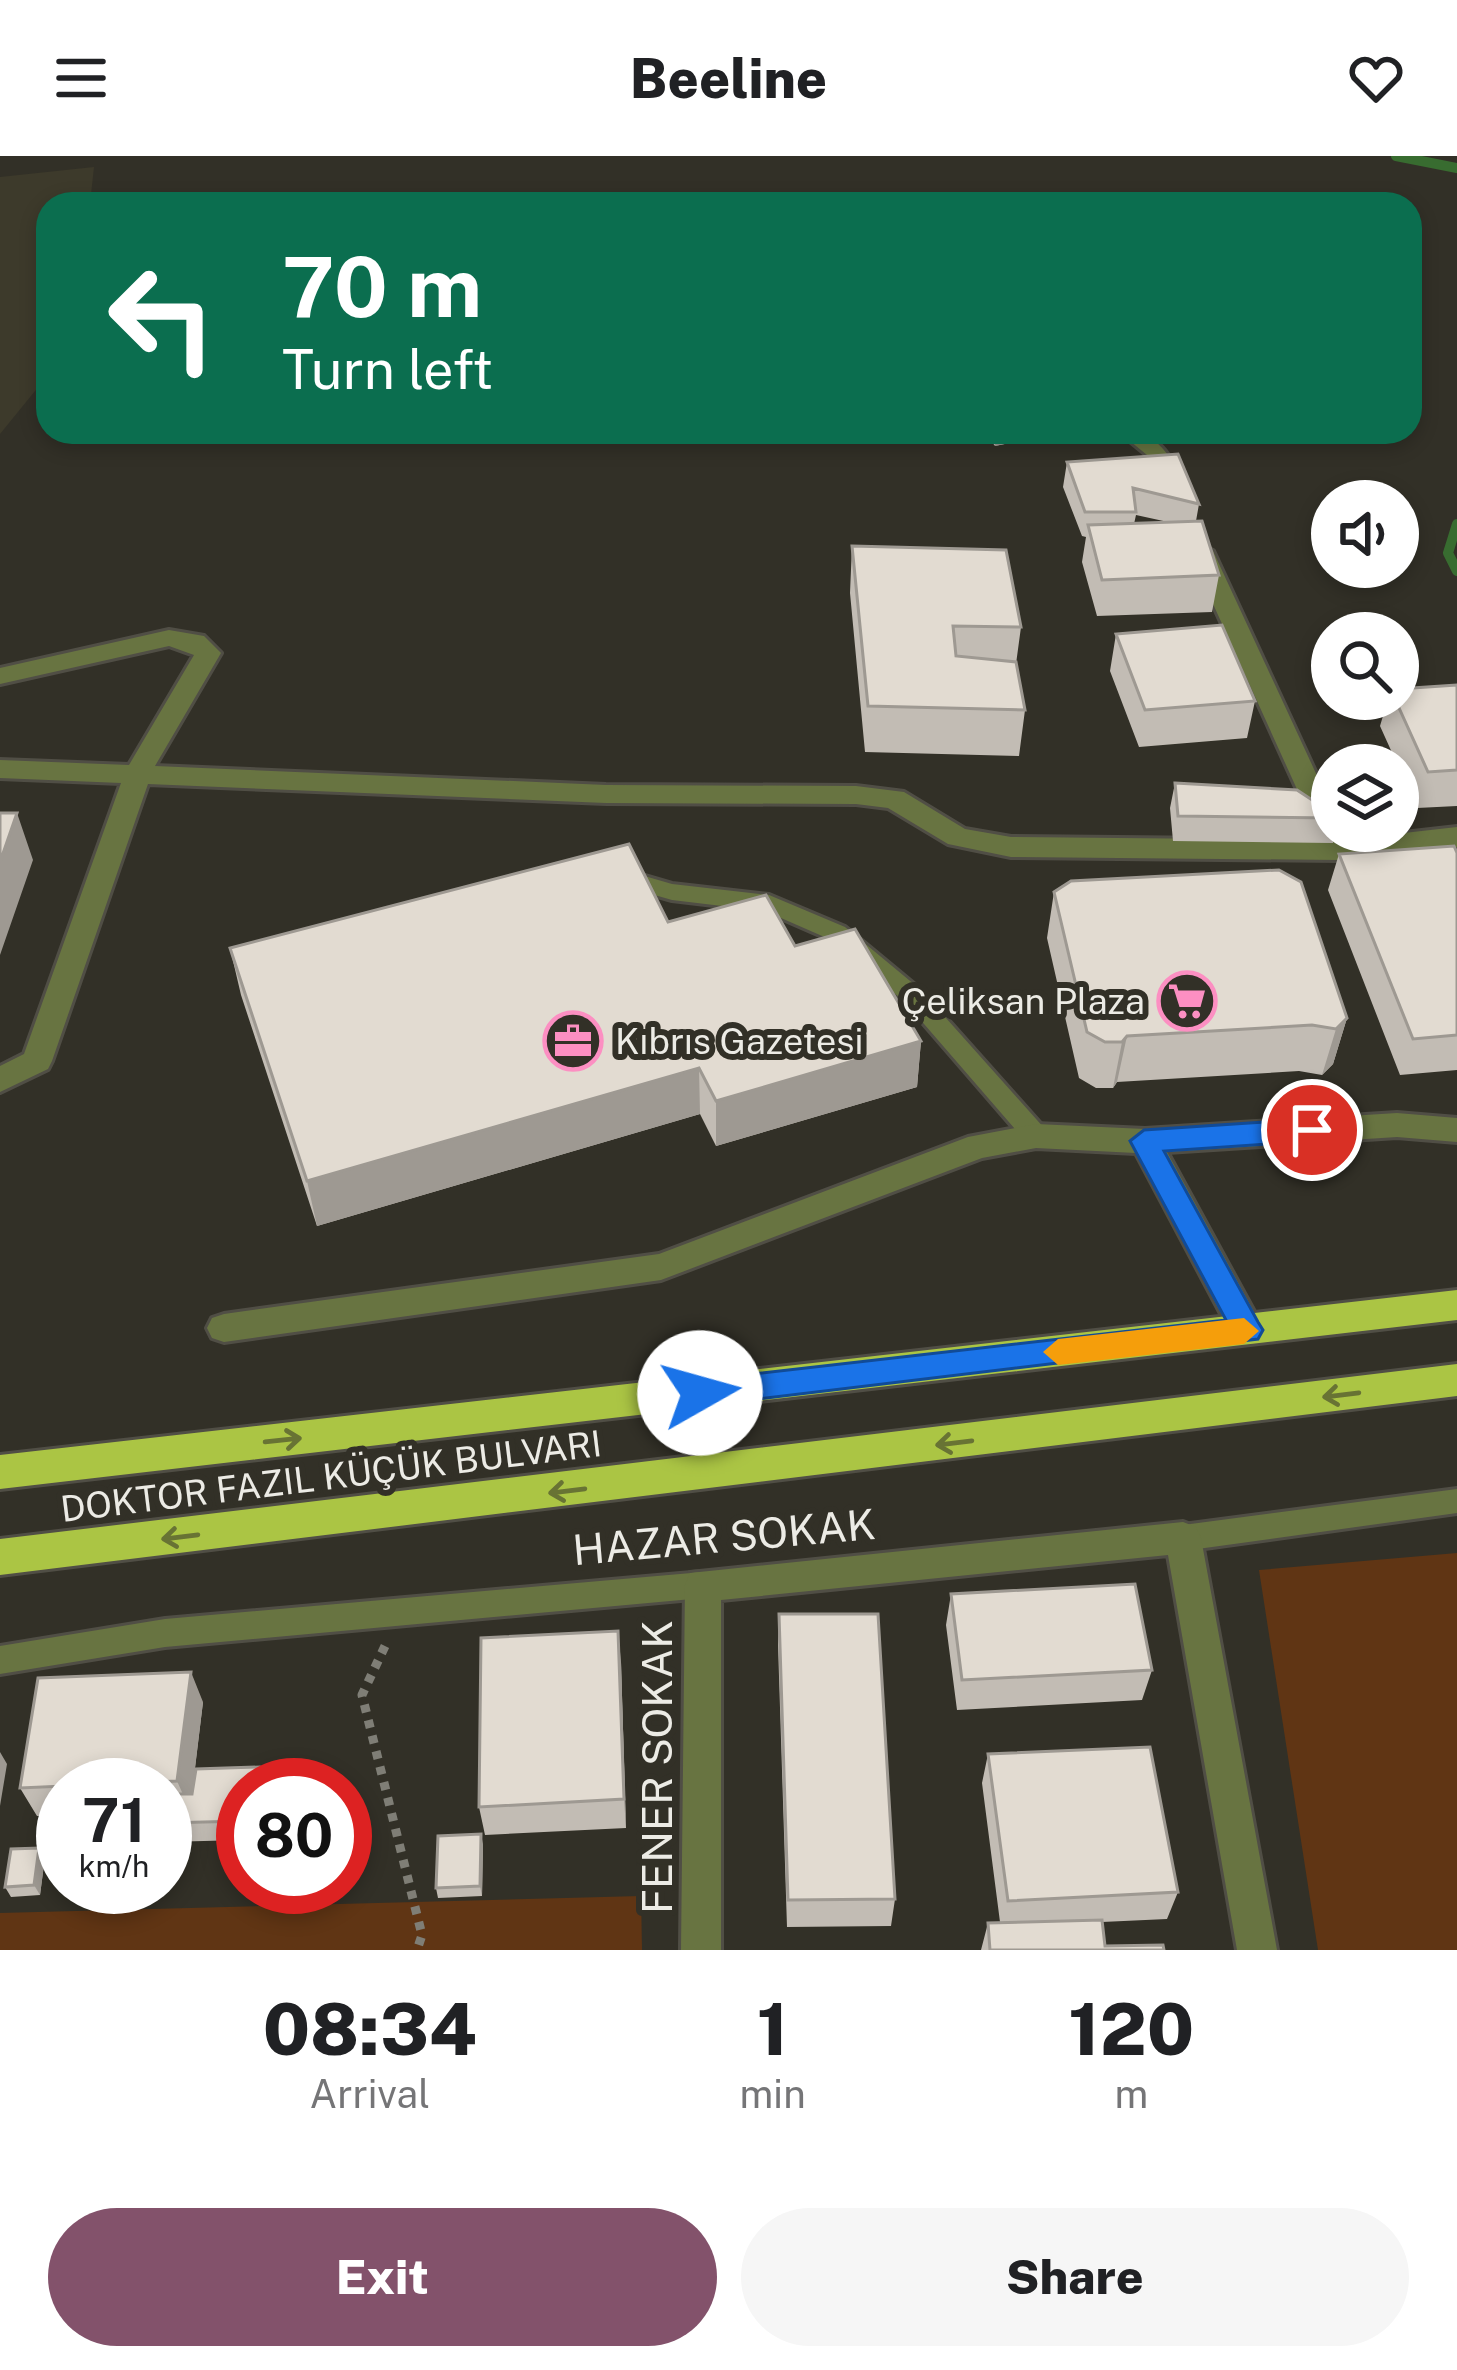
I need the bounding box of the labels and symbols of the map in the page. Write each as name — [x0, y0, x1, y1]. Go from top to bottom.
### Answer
supermarket icon: Çeliksan Plaza — [1156, 970, 1218, 1032]
place label: Çeliksan Plaza — [902, 980, 1145, 1022]
office icon: Kıbrıs Gazetesi — [542, 1010, 604, 1072]
place label: Kıbrıs Gazetesi — [615, 1020, 864, 1062]
pin — [1261, 1079, 1363, 1181]
position arrow — [637, 1330, 763, 1456]
one-way arrow — [1322, 1384, 1361, 1406]
street label: DOKTOR FAZIL KÜÇÜK BULVARI — [58, 1422, 604, 1530]
one-way arrow — [263, 1428, 302, 1451]
one-way arrow — [935, 1432, 974, 1455]
one-way arrow — [548, 1481, 587, 1503]
street label: HAZAR SOKAK — [571, 1499, 877, 1574]
one-way arrow — [161, 1526, 200, 1548]
street label: FENER SOKAK — [632, 1620, 681, 1914]
speed limit sign: 80 — [216, 1758, 372, 1914]

